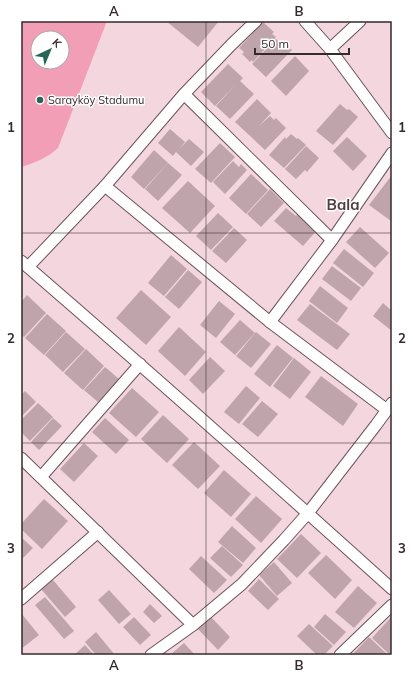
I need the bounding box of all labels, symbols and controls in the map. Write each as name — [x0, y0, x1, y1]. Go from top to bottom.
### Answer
text: A — [109, 3, 119, 19]
text: B — [295, 3, 304, 19]
north arrow — [30, 30, 70, 70]
scale bar — [255, 30, 349, 56]
text: K — [49, 35, 65, 51]
text: 50 m — [261, 36, 289, 51]
place label: Sarayköy Stadumu — [48, 93, 144, 107]
marker: Sarayköy Stadumu — [35, 95, 45, 105]
text: 1 — [7, 119, 15, 135]
text: 1 — [398, 119, 406, 135]
district label: Bala — [327, 195, 359, 214]
text: 2 — [7, 330, 15, 346]
text: 2 — [398, 330, 406, 346]
text: 3 — [7, 540, 15, 556]
text: 3 — [398, 540, 406, 556]
text: A — [109, 657, 119, 673]
text: B — [295, 657, 304, 673]

